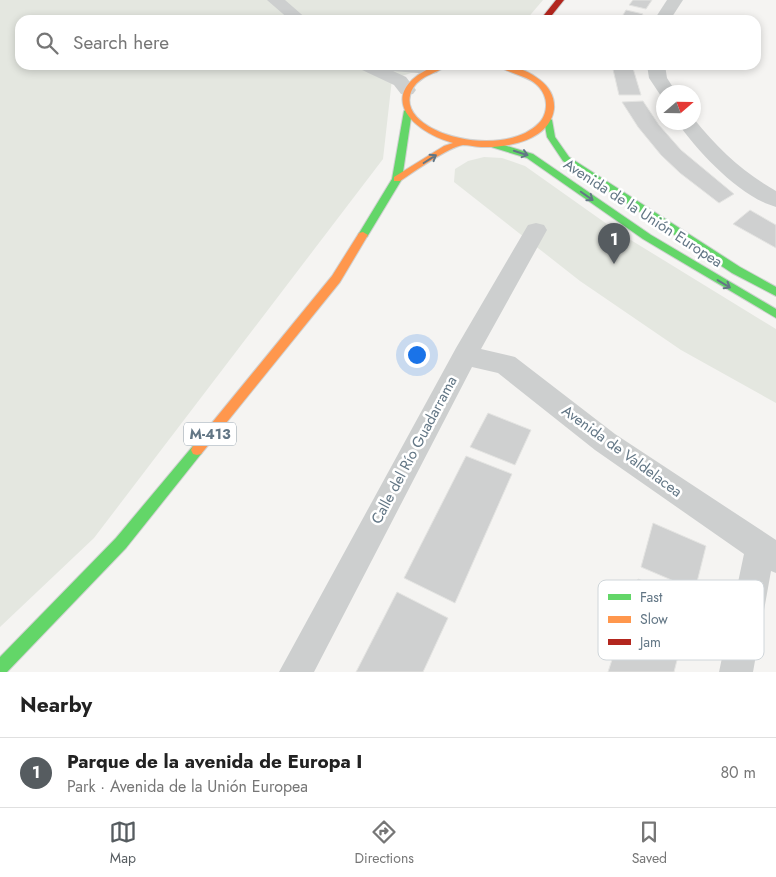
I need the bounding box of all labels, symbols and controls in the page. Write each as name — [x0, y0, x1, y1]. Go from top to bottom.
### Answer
search box — [15, 15, 761, 70]
icon: search — [33, 29, 61, 57]
text: Search here — [73, 29, 169, 56]
north arrow — [656, 85, 701, 130]
one-way arrow — [512, 149, 528, 159]
street label: Avenida de la Unión Europea — [559, 153, 727, 273]
one-way arrow — [422, 154, 436, 164]
one-way arrow — [580, 191, 594, 201]
pin: 1 — [598, 223, 630, 264]
one-way arrow — [717, 278, 731, 289]
your location — [404, 342, 430, 368]
street label: Calle del Río Guadarrama — [366, 372, 462, 528]
street label: Avenida de Valdelacea — [557, 400, 687, 502]
road number: M-413 — [184, 422, 236, 446]
legend — [598, 580, 764, 660]
text: Fast — [640, 587, 663, 607]
text: Slow — [640, 609, 668, 629]
text: Jam — [638, 632, 661, 652]
text: Nearby — [20, 690, 92, 720]
text: Parque de la avenida de Europa I — [67, 748, 362, 775]
text: 1 — [32, 761, 40, 784]
text: 80 m — [720, 761, 756, 784]
text: Park · Avenida de la Unión Europea — [67, 775, 308, 798]
tab: Map — [109, 818, 137, 868]
tab: Directions — [355, 818, 414, 868]
tab: Saved — [632, 818, 667, 868]

